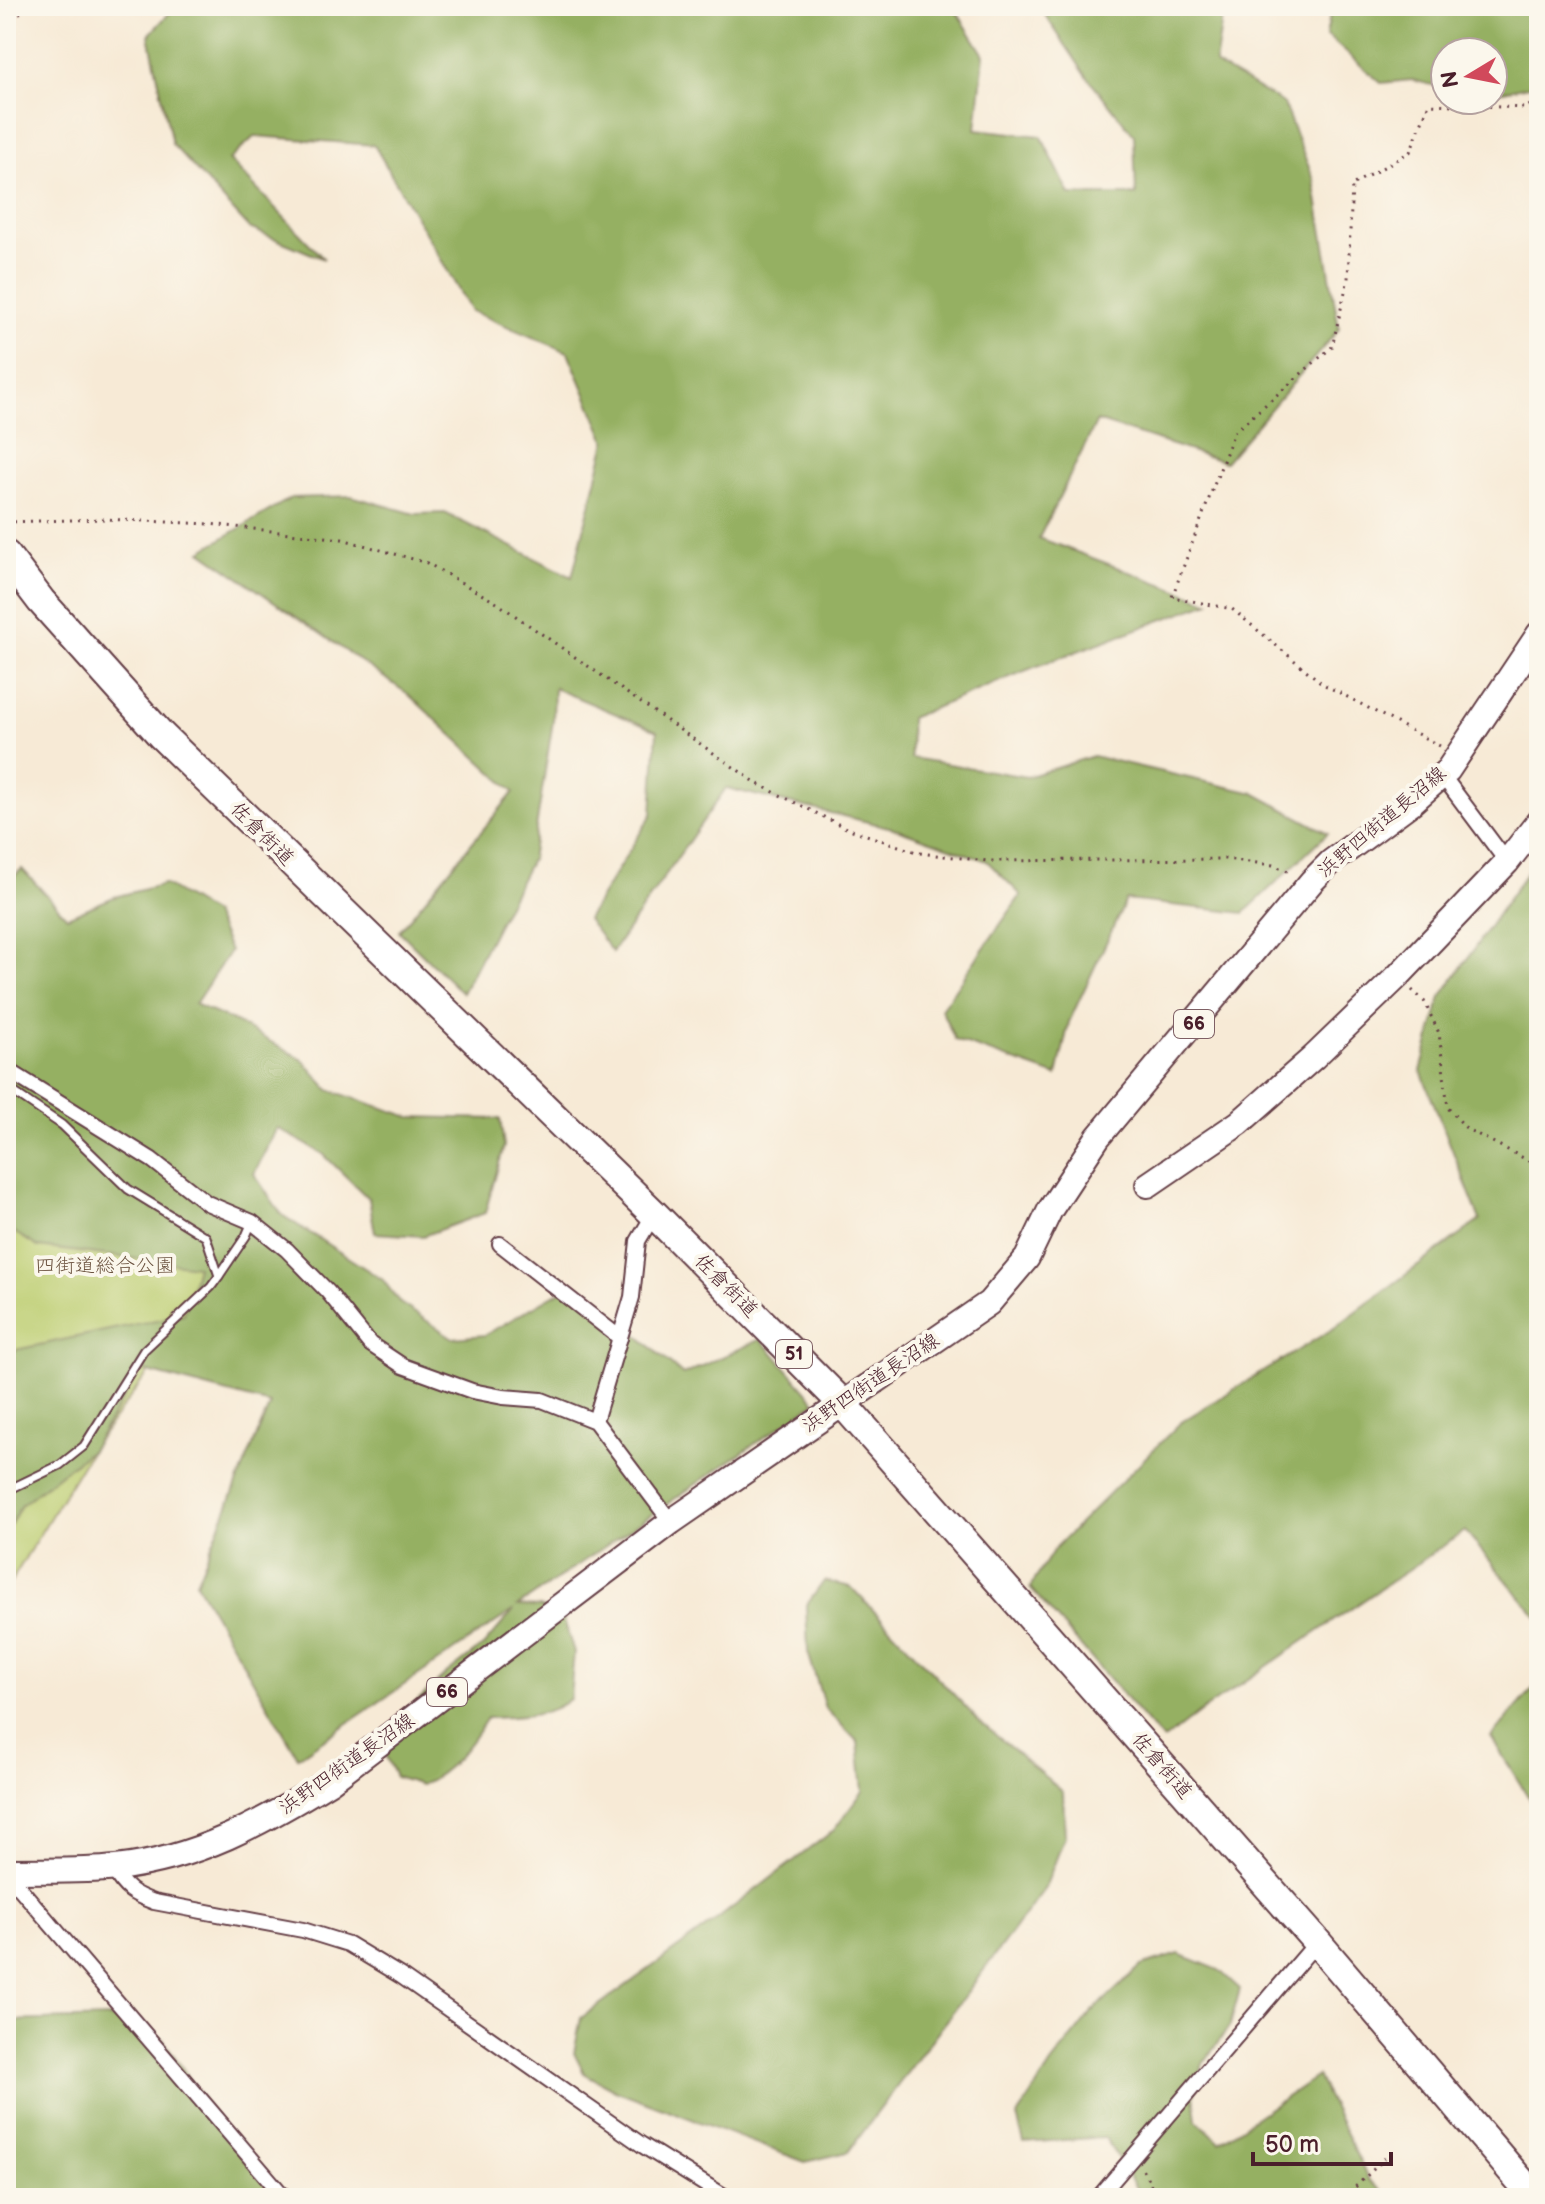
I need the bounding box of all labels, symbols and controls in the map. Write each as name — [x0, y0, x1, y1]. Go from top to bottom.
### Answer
north arrow — [1429, 36, 1509, 116]
text: N — [1436, 69, 1466, 90]
street label: 浜野四街道長沼線 — [1313, 761, 1451, 883]
street label: 佐倉街道 — [225, 797, 299, 871]
road number: 66 — [1174, 1010, 1214, 1038]
street label: 佐倉街道 — [689, 1249, 763, 1323]
park label: 四街道総合公園 — [35, 1254, 175, 1278]
street label: 浜野四街道長沼線 — [798, 1328, 944, 1438]
road number: 51 — [776, 1340, 812, 1368]
road number: 66 — [427, 1678, 467, 1706]
street label: 浜野四街道長沼線 — [275, 1708, 419, 1820]
street label: 佐倉街道 — [1127, 1728, 1197, 1804]
scale bar — [1253, 2116, 1391, 2166]
text: 50 m — [1265, 2130, 1319, 2159]

